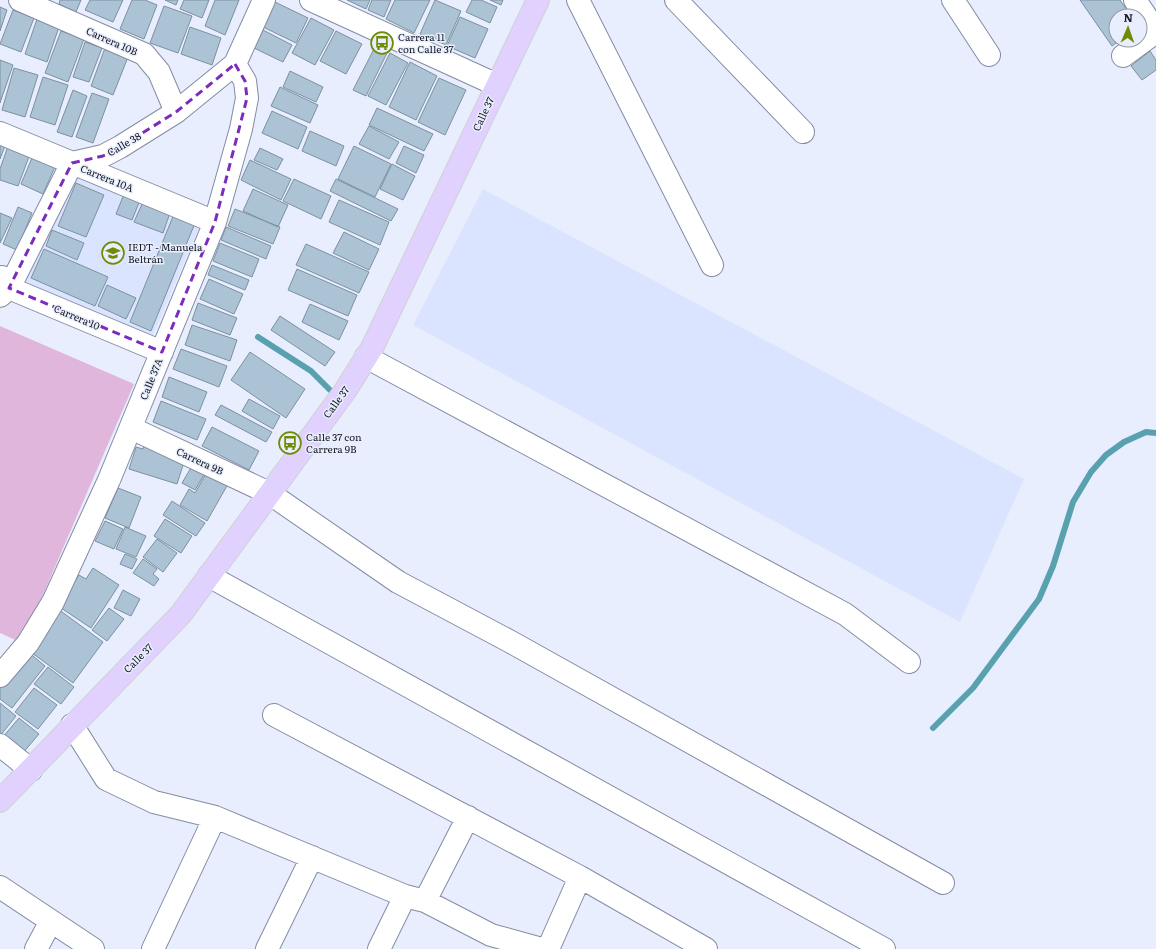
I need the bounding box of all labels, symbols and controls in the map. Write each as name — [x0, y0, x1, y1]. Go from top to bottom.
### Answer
north arrow — [1108, 8, 1148, 48]
text: N — [1123, 9, 1133, 25]
street label: Carrera 10B — [84, 22, 141, 59]
place label: Carrera 11 con Calle 37 — [398, 29, 454, 56]
bus stop icon: Carrera 11 con Calle 37 — [369, 30, 395, 56]
street label: Calle 37 — [468, 94, 497, 133]
street label: Calle 38 — [104, 128, 144, 159]
street label: Carrera 10A — [78, 160, 137, 195]
place label: IEDT - Manuela Beltrán — [128, 239, 203, 266]
school or university icon: IEDT - Manuela Beltrán — [100, 240, 126, 266]
street label: Carrera 10 — [52, 300, 103, 333]
street label: Calle 37A — [135, 355, 166, 402]
street label: Calle 37 — [319, 383, 352, 421]
place label: Calle 37 con Carrera 9B — [306, 429, 362, 456]
bus stop icon: Calle 37 con Carrera 9B — [277, 430, 303, 456]
street label: Carrera 9B — [174, 443, 227, 478]
street label: Calle 37 — [120, 640, 156, 676]

